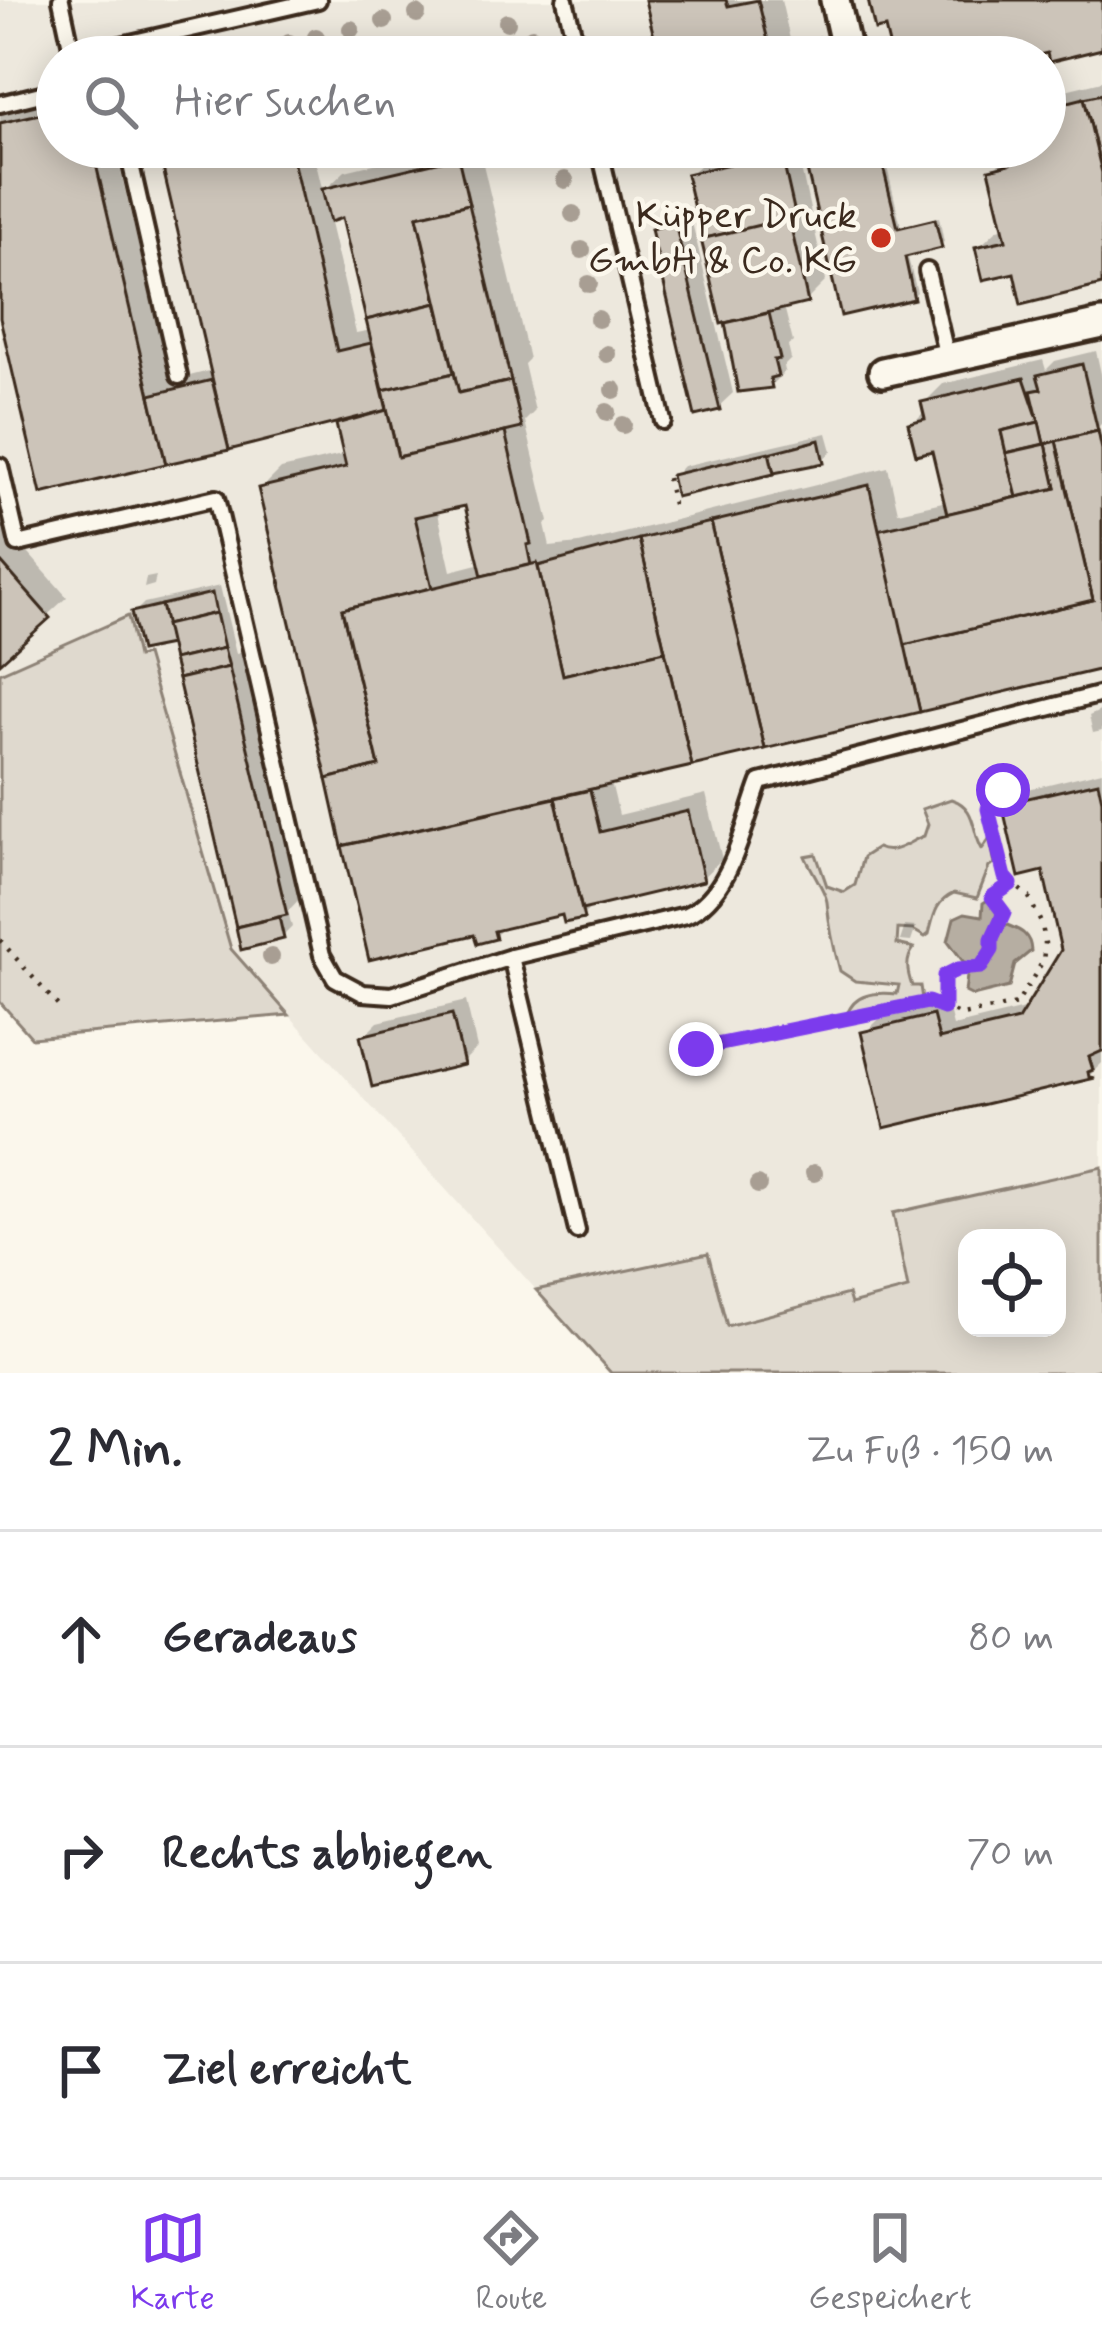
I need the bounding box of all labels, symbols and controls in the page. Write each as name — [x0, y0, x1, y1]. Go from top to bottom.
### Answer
search box — [36, 36, 1066, 168]
icon: search — [78, 69, 144, 135]
text: Hier suchen — [174, 73, 396, 132]
place label: Küpper Druck GmbH & Co. KG — [588, 191, 857, 287]
marker: Küpper Druck GmbH & Co. KG — [868, 225, 894, 251]
route start — [976, 763, 1030, 817]
route end — [669, 1022, 723, 1076]
map controls — [958, 1229, 1066, 1337]
button: locate — [958, 1229, 1066, 1337]
text: 2 Min. — [48, 1418, 182, 1484]
text: Zu Fuß · 150 m — [806, 1426, 1054, 1477]
icon: ahead — [48, 1606, 114, 1672]
text: Geradeaus — [162, 1609, 357, 1668]
text: 80 m — [968, 1613, 1054, 1664]
icon: right — [48, 1822, 114, 1888]
text: Rechts abbiegen — [162, 1825, 492, 1884]
text: 70 m — [966, 1829, 1054, 1880]
icon: arrive — [48, 2038, 114, 2104]
text: Ziel erreicht — [162, 2041, 412, 2100]
tab: Karte — [130, 2205, 215, 2321]
tab: Route — [476, 2205, 547, 2321]
tab: Gespeichert — [808, 2205, 972, 2321]

